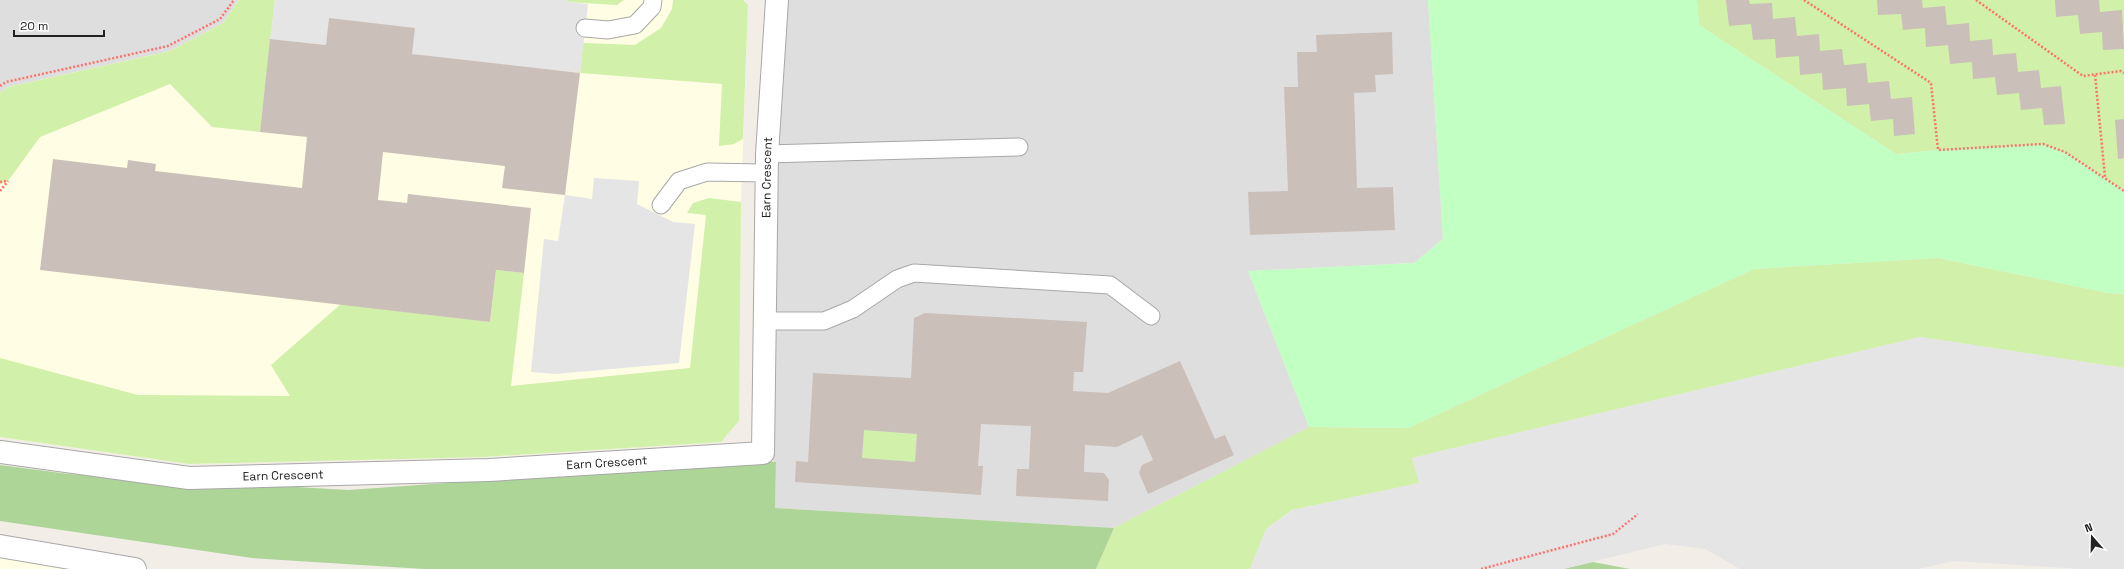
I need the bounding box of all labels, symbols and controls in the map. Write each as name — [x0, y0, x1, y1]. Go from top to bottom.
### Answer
scale bar — [14, 12, 104, 38]
text: 20 m — [20, 18, 48, 34]
street label: Earn Crescent — [758, 136, 776, 218]
street label: Earn Crescent — [566, 452, 648, 473]
street label: Earn Crescent — [242, 466, 324, 485]
north arrow — [2072, 517, 2112, 557]
text: N — [2083, 520, 2094, 535]

